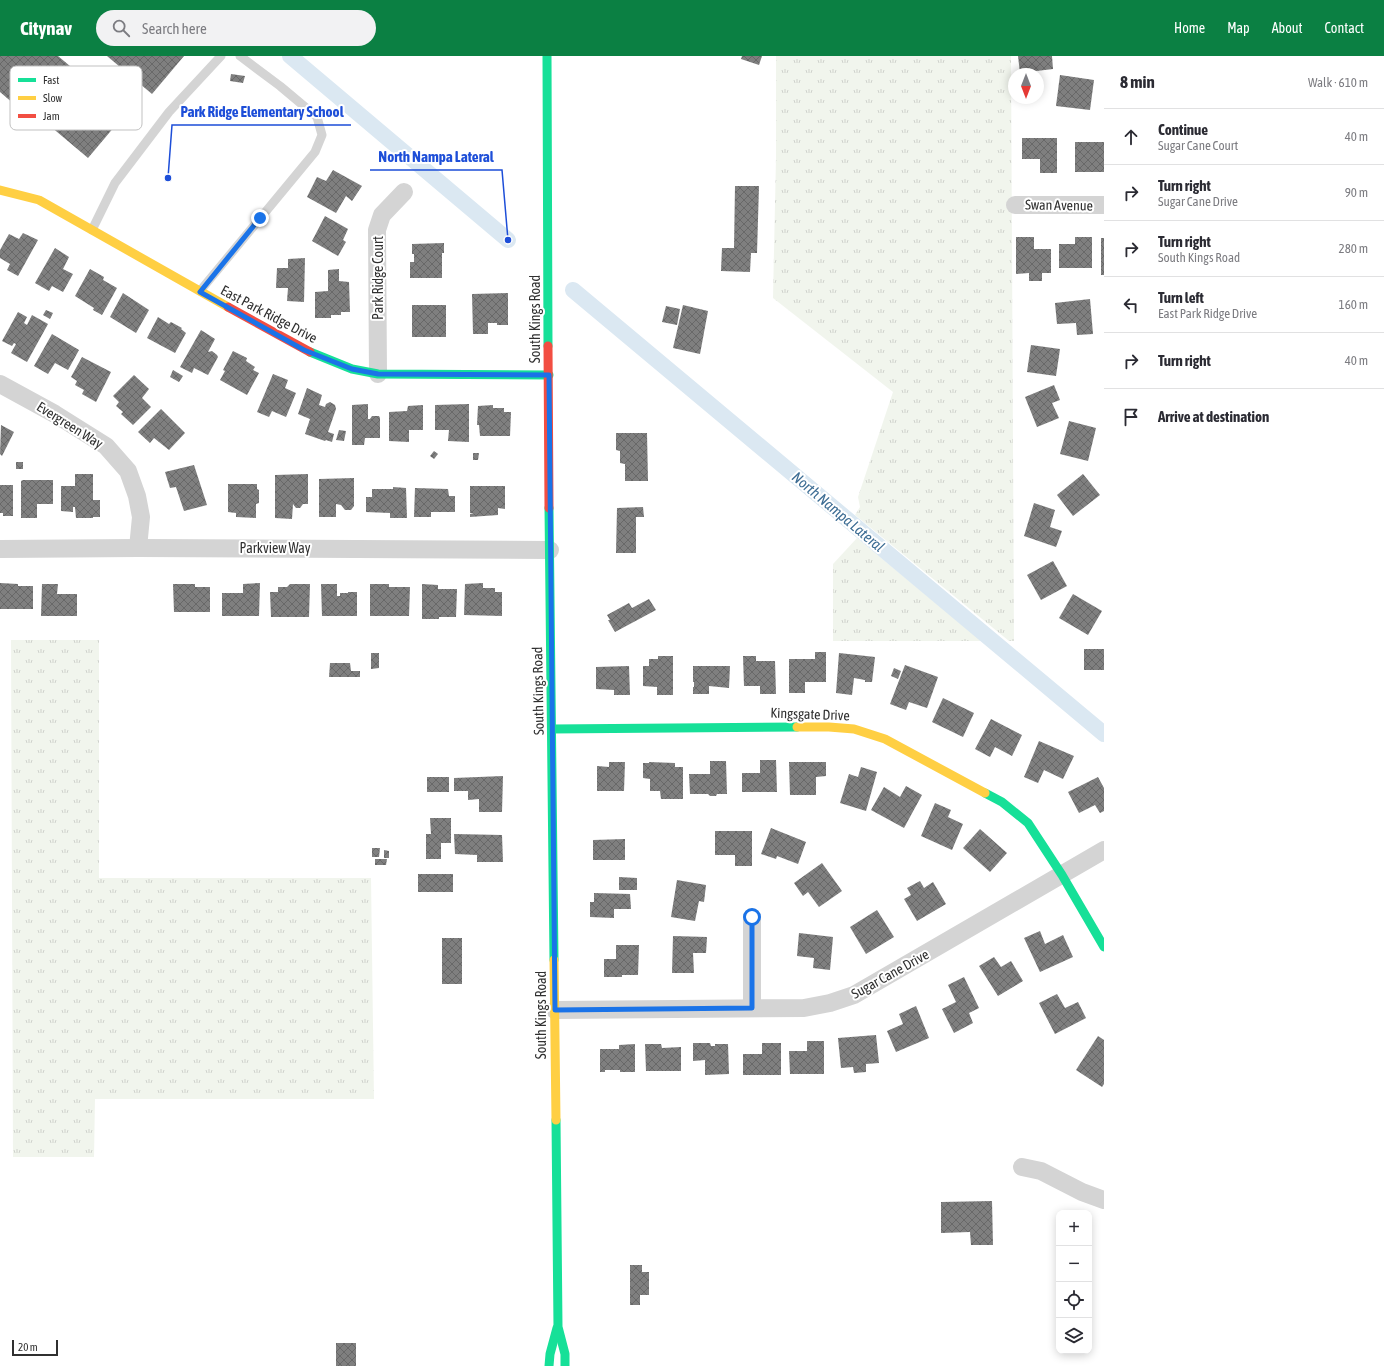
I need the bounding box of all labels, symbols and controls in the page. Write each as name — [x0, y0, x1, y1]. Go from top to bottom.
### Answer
search box — [96, 10, 376, 46]
text: Citynav — [20, 17, 72, 39]
icon: search — [110, 17, 132, 39]
text: Search here — [142, 20, 207, 37]
text: Home — [1174, 20, 1205, 36]
text: Map — [1227, 20, 1250, 36]
text: About — [1272, 20, 1303, 36]
text: Contact — [1325, 20, 1364, 36]
legend — [10, 66, 142, 130]
north arrow — [1008, 68, 1044, 104]
text: 8 min — [1120, 72, 1155, 92]
text: Fast — [43, 74, 59, 86]
text: Walk · 610 m — [1308, 75, 1368, 90]
text: Slow — [43, 92, 62, 104]
callout: Park Ridge Elementary School — [172, 98, 351, 125]
text: Park Ridge Elementary School — [180, 103, 345, 120]
text: Jam — [43, 110, 60, 122]
text: Continue — [1158, 121, 1208, 138]
icon: ahead — [1120, 126, 1142, 148]
text: 40 m — [1345, 129, 1368, 144]
text: Sugar Cane Court — [1158, 138, 1238, 153]
callout: North Nampa Lateral — [370, 143, 502, 170]
text: North Nampa Lateral — [378, 148, 495, 165]
text: Turn right — [1158, 177, 1211, 194]
icon: right — [1120, 182, 1142, 204]
text: 90 m — [1345, 185, 1368, 200]
text: Sugar Cane Drive — [1158, 194, 1238, 209]
street label: Swan Avenue — [1025, 196, 1093, 214]
route end — [251, 209, 269, 227]
text: Turn right — [1158, 233, 1211, 250]
street label: Park Ridge Court — [370, 236, 386, 320]
icon: right — [1120, 238, 1142, 260]
text: 280 m — [1339, 241, 1368, 256]
text: South Kings Road — [1158, 250, 1240, 265]
street label: South Kings Road — [527, 275, 543, 363]
street label: East Park Ridge Drive — [218, 282, 320, 346]
text: Turn left — [1158, 289, 1204, 306]
icon: left — [1120, 294, 1142, 316]
text: 160 m — [1339, 297, 1368, 312]
text: East Park Ridge Drive — [1158, 306, 1257, 321]
icon: right — [1120, 350, 1142, 372]
text: Turn right — [1158, 352, 1211, 369]
text: 40 m — [1345, 353, 1368, 368]
street label: Evergreen Way — [34, 398, 106, 452]
icon: arrive — [1120, 406, 1142, 428]
text: Arrive at destination — [1158, 408, 1269, 425]
water label: North Nampa Lateral — [789, 468, 888, 555]
street label: Parkview Way — [240, 540, 311, 556]
street label: South Kings Road — [529, 647, 547, 735]
street label: Kingsgate Drive — [770, 705, 850, 723]
route start — [743, 908, 761, 926]
street label: Sugar Cane Drive — [849, 946, 931, 1002]
street label: South Kings Road — [533, 971, 549, 1059]
map controls — [1056, 1210, 1092, 1354]
button: + — [1056, 1210, 1092, 1246]
button: − — [1056, 1246, 1092, 1282]
button: locate — [1056, 1282, 1092, 1318]
button: layers — [1056, 1318, 1092, 1354]
scale bar — [12, 1338, 58, 1357]
text: 20 m — [18, 1341, 38, 1353]

